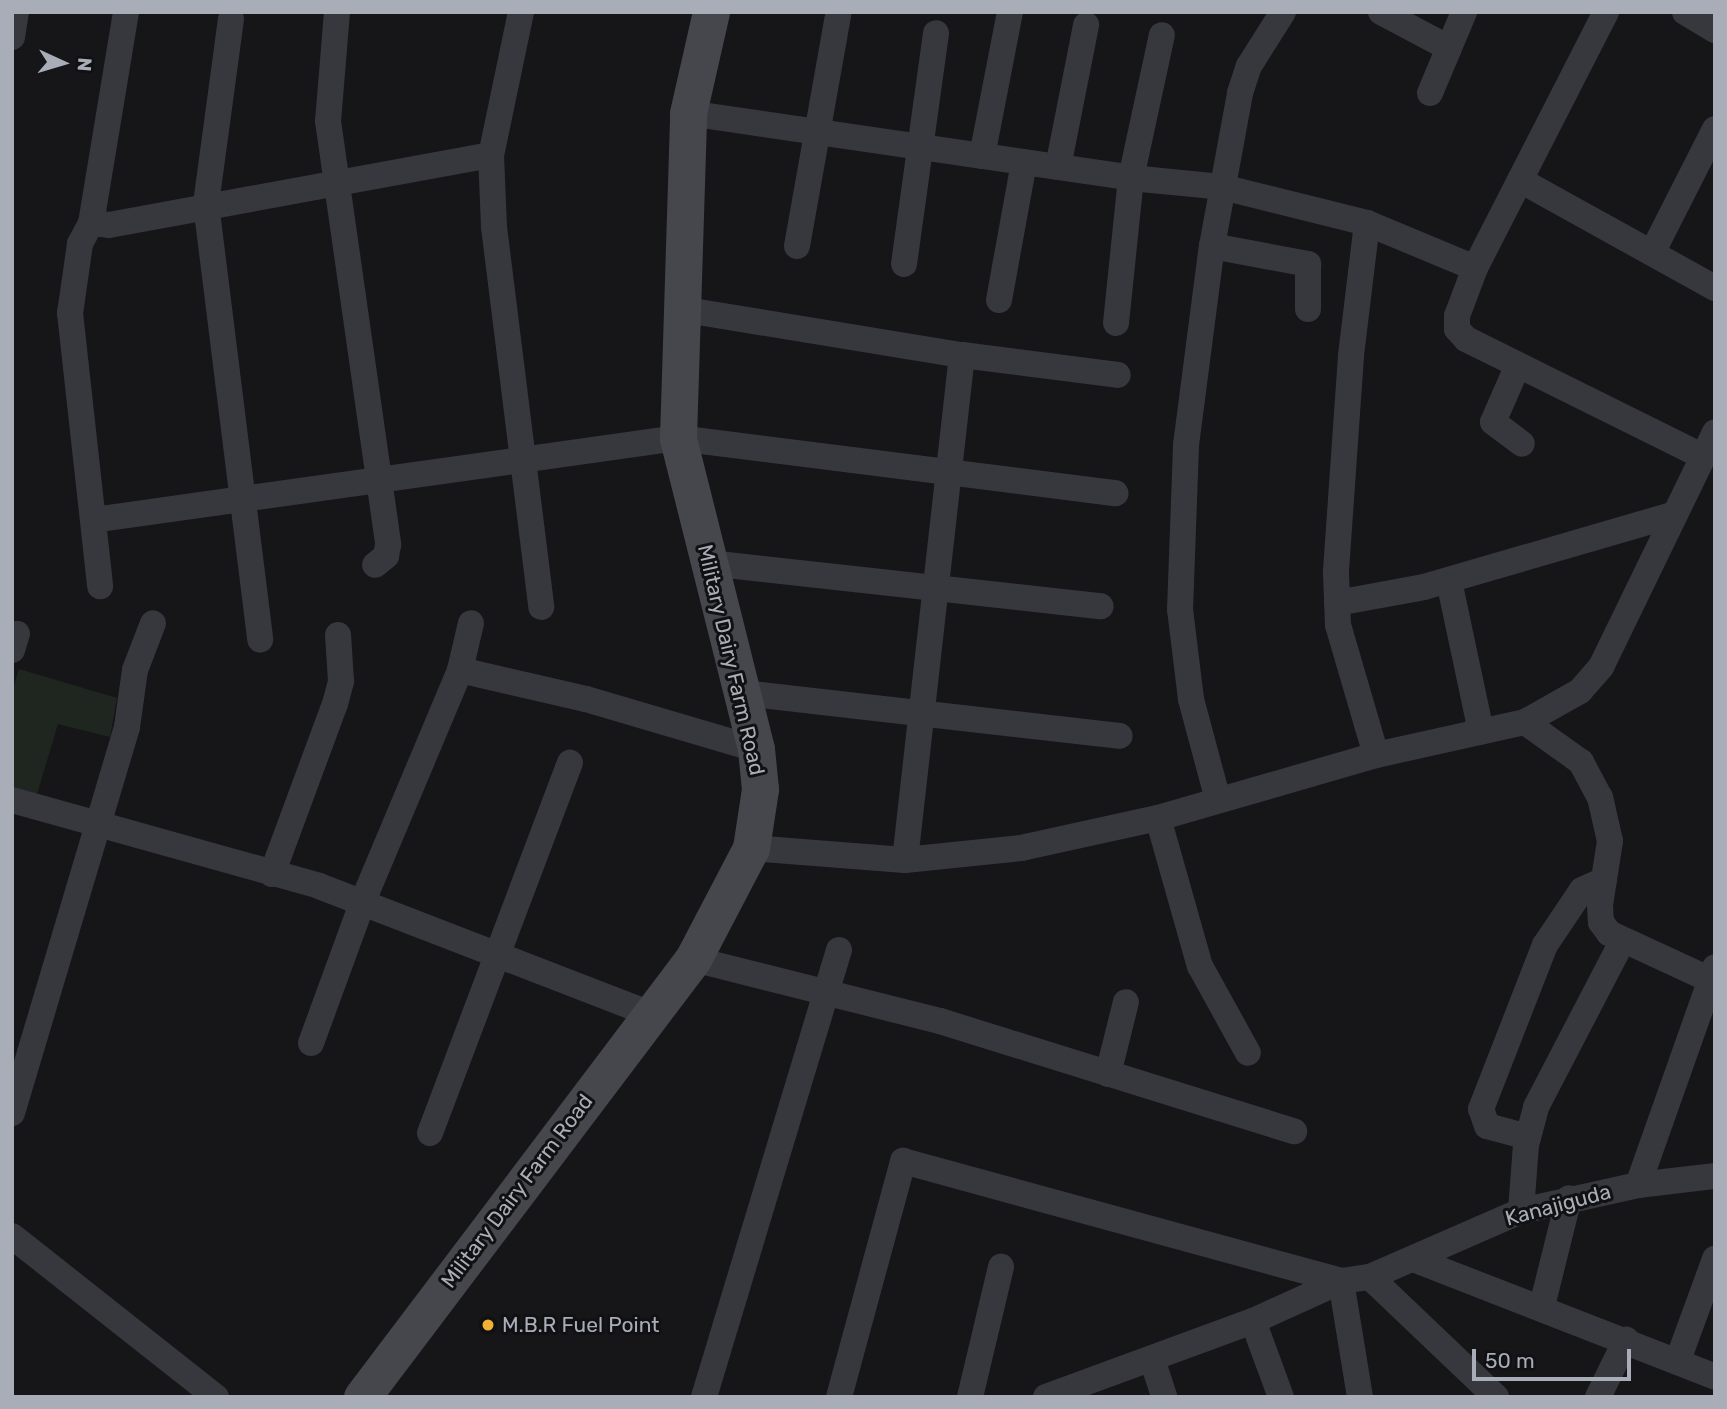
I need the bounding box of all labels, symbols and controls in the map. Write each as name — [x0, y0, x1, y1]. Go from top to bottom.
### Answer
north arrow — [28, 28, 98, 98]
text: N — [72, 57, 96, 72]
street label: Military Dairy Farm Road — [692, 542, 770, 778]
street label: Military Dairy Farm Road — [436, 1089, 598, 1293]
street label: Kanajiguda — [1502, 1179, 1614, 1231]
place label: M.B.R Fuel Point — [502, 1312, 659, 1338]
marker: M.B.R Fuel Point — [480, 1317, 496, 1333]
scale bar — [1475, 1336, 1634, 1380]
text: 50 m — [1485, 1348, 1535, 1373]

